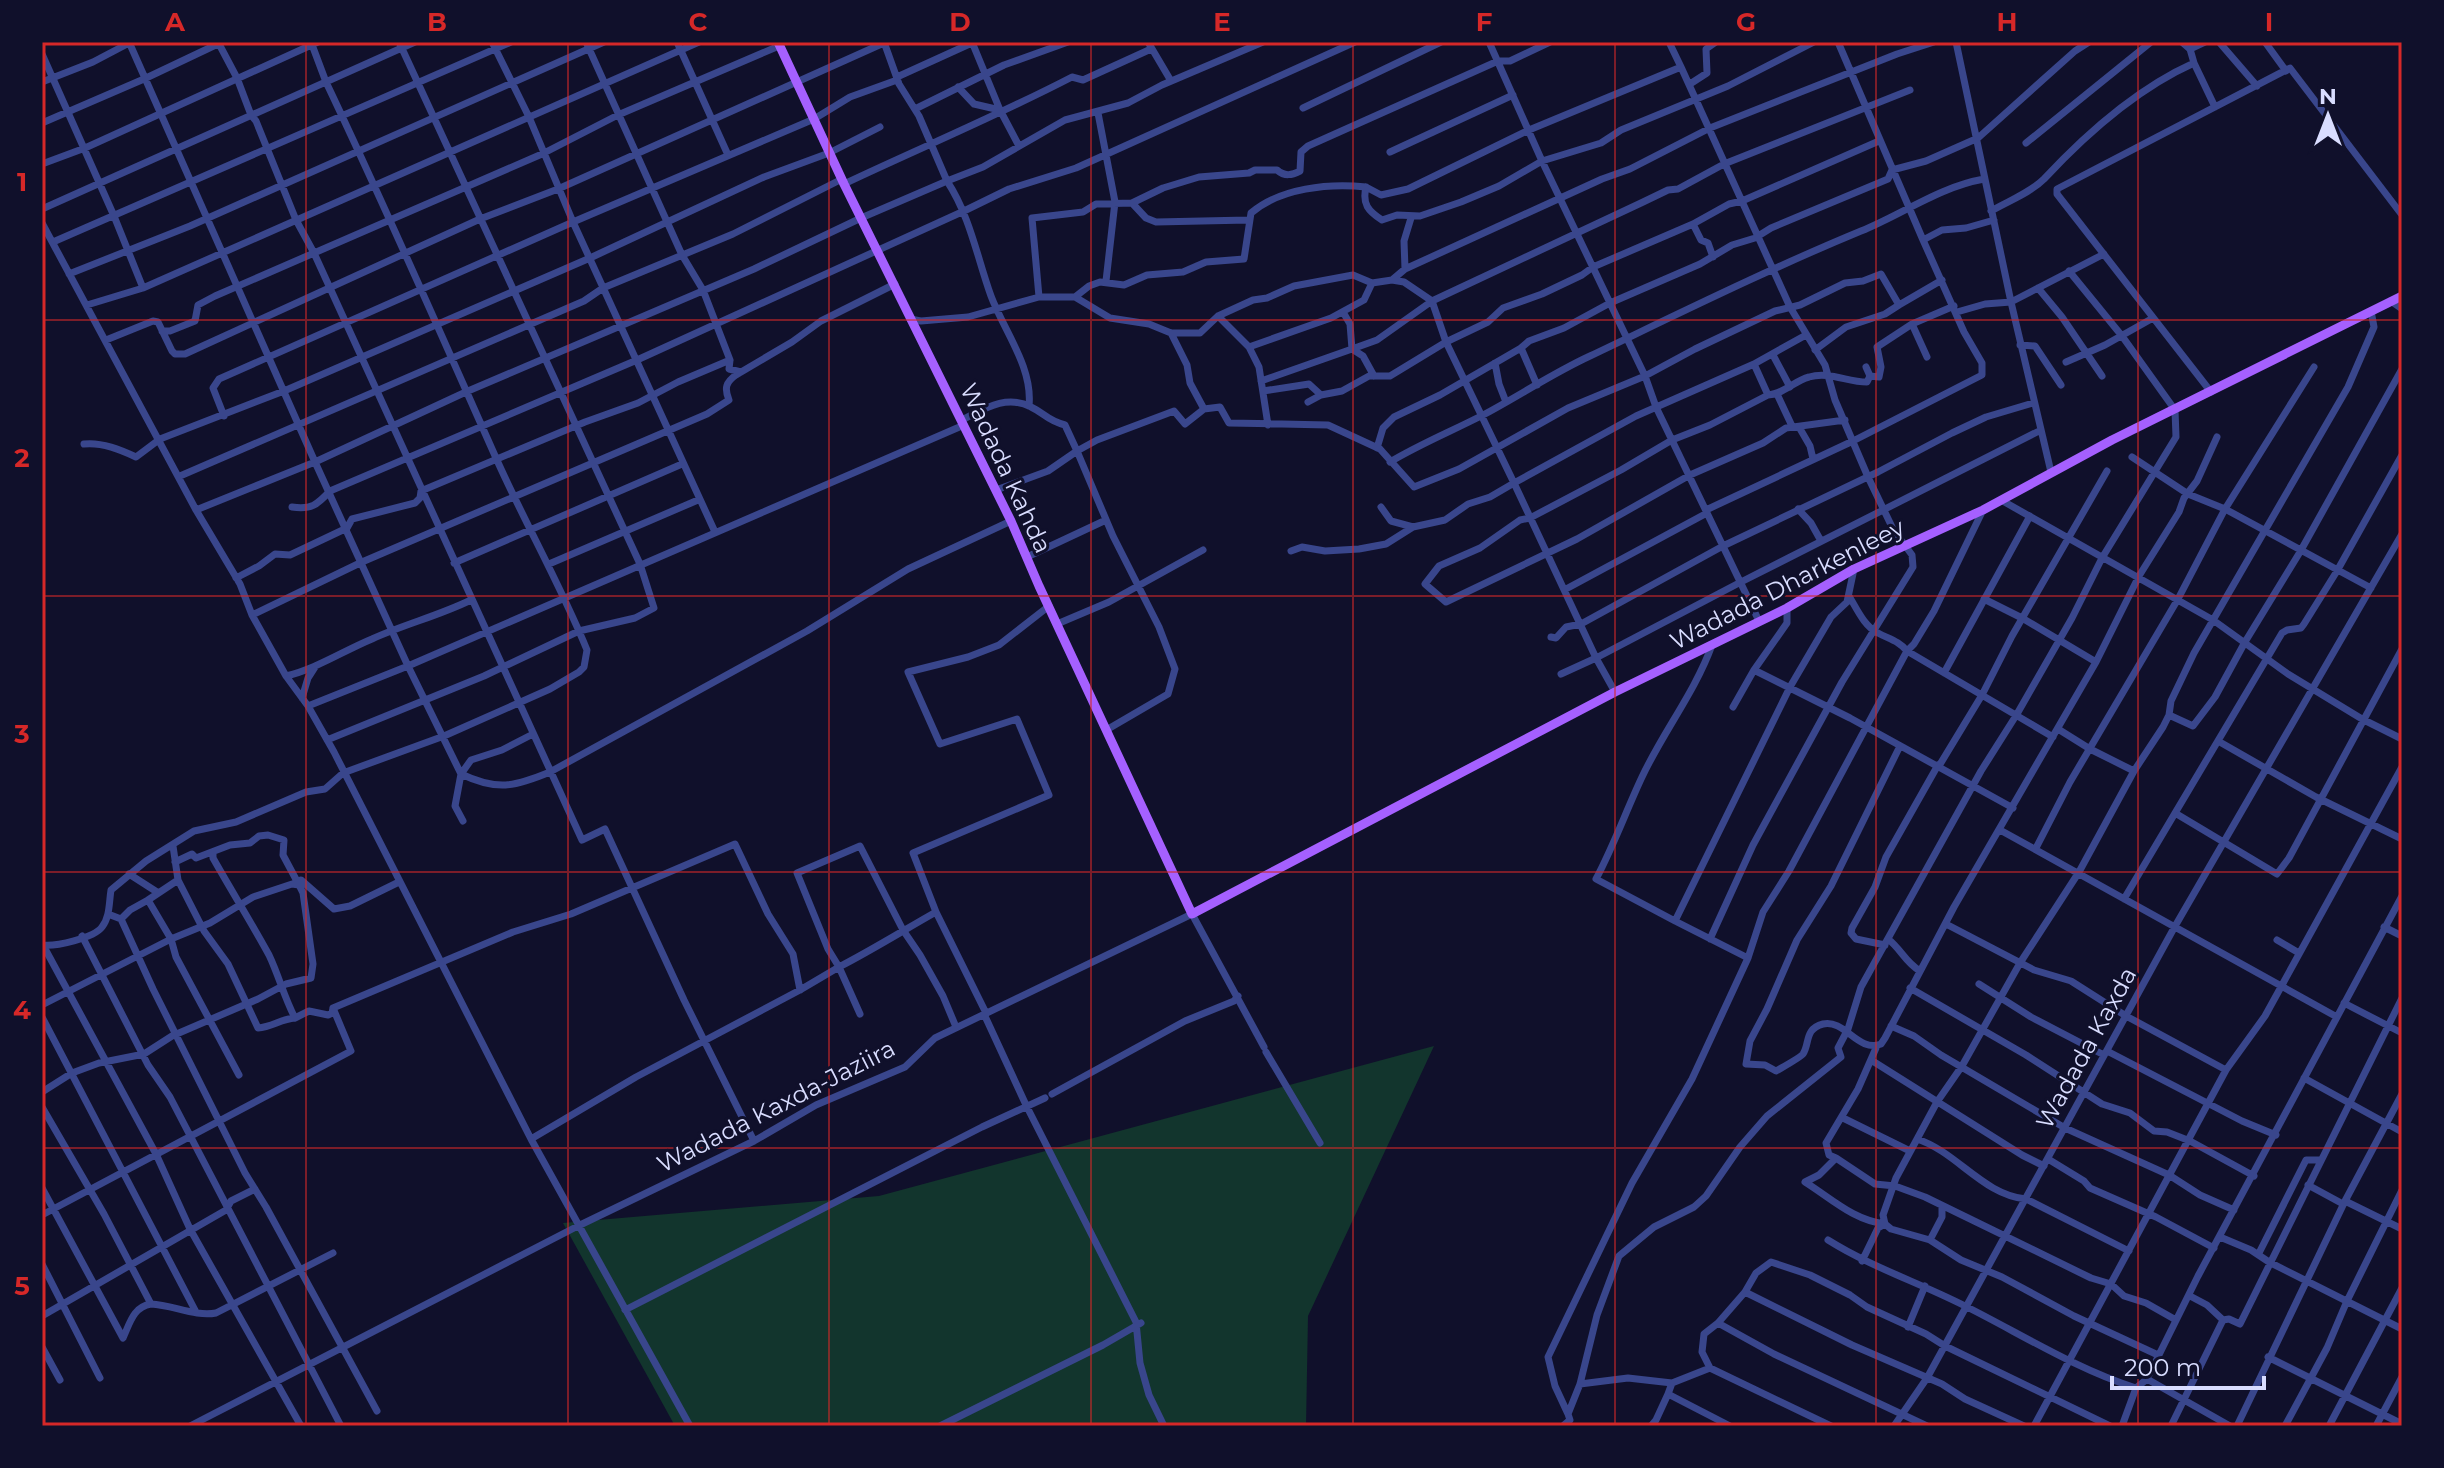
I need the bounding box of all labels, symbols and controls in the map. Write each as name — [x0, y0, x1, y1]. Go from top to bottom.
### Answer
text: A — [164, 6, 186, 38]
text: B — [427, 6, 447, 38]
text: C — [689, 6, 708, 38]
text: D — [949, 6, 971, 38]
text: E — [1213, 6, 1231, 38]
text: F — [1476, 6, 1492, 38]
text: G — [1736, 6, 1756, 38]
text: H — [1996, 6, 2018, 38]
text: I — [2265, 6, 2273, 38]
north arrow — [2288, 76, 2368, 156]
text: N — [2319, 83, 2337, 110]
text: 1 — [17, 166, 27, 198]
street label: Wadada Kahda — [954, 378, 1058, 558]
text: 2 — [14, 442, 30, 474]
street label: Wadada Dharkenleey — [1665, 512, 1909, 656]
text: 3 — [13, 718, 30, 750]
street label: Wadada Kaxda — [2030, 962, 2142, 1134]
text: 4 — [13, 994, 31, 1026]
street label: Wadada Kaxda-Jaziira — [652, 1033, 900, 1179]
text: 5 — [14, 1270, 30, 1302]
scale bar — [2112, 1340, 2264, 1390]
text: 200 m — [2124, 1353, 2201, 1382]

